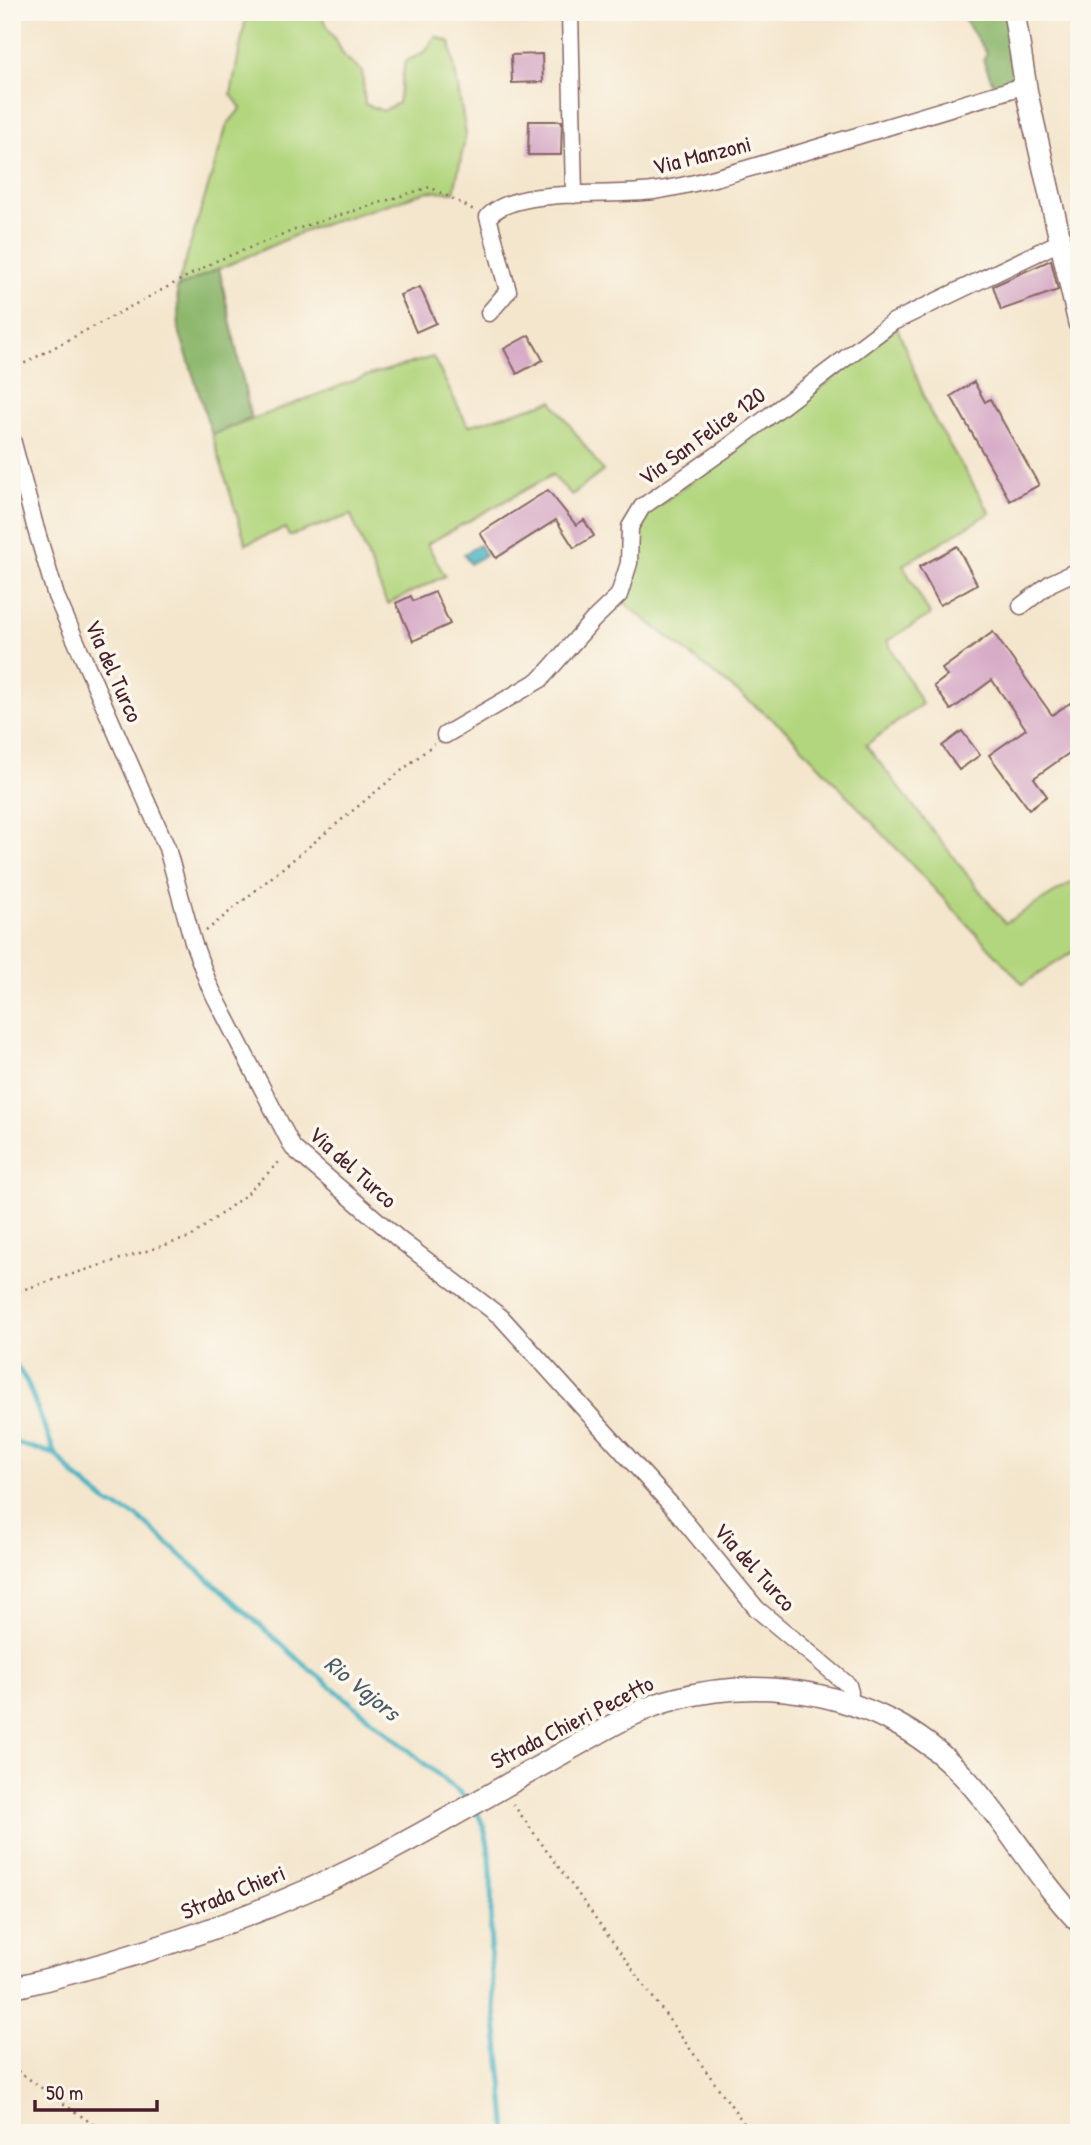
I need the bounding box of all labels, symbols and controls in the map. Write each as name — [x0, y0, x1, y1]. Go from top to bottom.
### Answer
street label: Via Manzoni — [650, 127, 754, 182]
street label: Via San Felice 120 — [632, 379, 771, 492]
street label: Via del Turco — [78, 615, 151, 727]
street label: Via del Turco — [302, 1119, 404, 1215]
street label: Via del Turco — [707, 1516, 803, 1618]
water label: Rio Vajors — [318, 1647, 409, 1729]
street label: Strada Chieri Pecetto — [485, 1667, 658, 1776]
street label: Strada Chieri — [176, 1857, 290, 1927]
scale bar — [35, 2068, 158, 2112]
text: 50 m — [46, 2078, 83, 2107]

